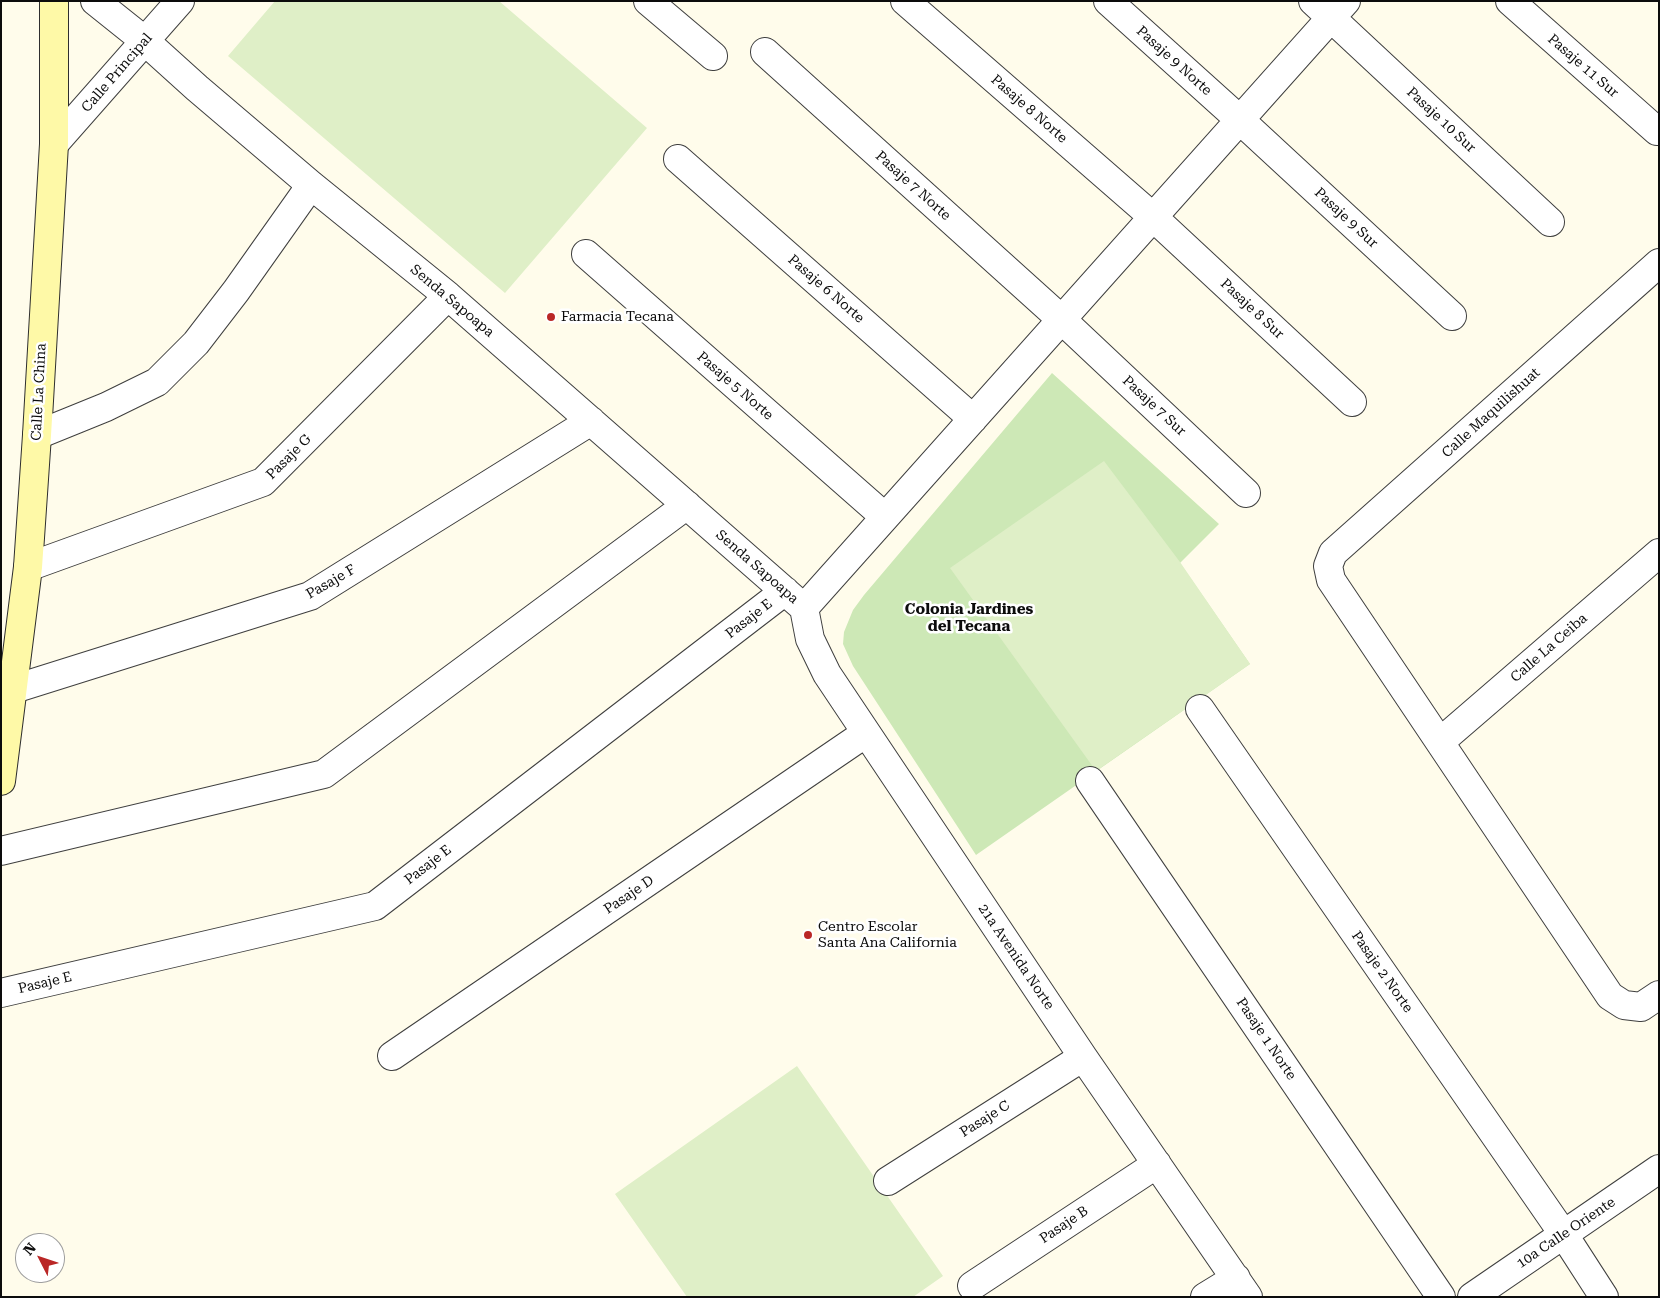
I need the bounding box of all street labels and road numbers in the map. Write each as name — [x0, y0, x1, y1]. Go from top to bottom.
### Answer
street label: Pasaje 9 Norte — [1133, 23, 1215, 99]
street label: Calle Principal — [78, 30, 156, 116]
street label: Pasaje 11 Sur — [1544, 31, 1622, 101]
street label: Pasaje 8 Norte — [987, 71, 1071, 147]
street label: Pasaje 10 Sur — [1403, 84, 1479, 156]
street label: Pasaje 7 Norte — [872, 148, 954, 224]
street label: Pasaje 9 Sur — [1311, 184, 1381, 252]
street label: Pasaje 6 Norte — [784, 251, 868, 327]
street label: Senda Sapoapa — [407, 261, 497, 341]
street label: Pasaje 8 Sur — [1217, 275, 1287, 343]
street label: Calle La China — [28, 343, 50, 441]
street label: Pasaje 5 Norte — [693, 348, 777, 424]
street label: Calle Maquilishuat — [1439, 365, 1543, 461]
street label: Pasaje 7 Sur — [1119, 372, 1189, 440]
street label: Pasaje G — [263, 431, 315, 483]
street label: Senda Sapoapa — [712, 527, 802, 607]
street label: Pasaje F — [303, 561, 359, 603]
street label: Pasaje E — [722, 596, 776, 642]
street label: Calle La Ceiba — [1507, 610, 1591, 686]
street label: Pasaje E — [401, 842, 455, 888]
street label: Pasaje D — [601, 872, 657, 918]
street label: 21a Avenida Norte — [974, 901, 1058, 1013]
street label: Pasaje 2 Norte — [1348, 928, 1416, 1016]
street label: Pasaje E — [16, 969, 74, 997]
street label: Pasaje 1 Norte — [1232, 995, 1300, 1083]
street label: Pasaje C — [957, 1097, 1013, 1141]
street label: 10a Calle Oriente — [1514, 1194, 1618, 1272]
street label: Pasaje B — [1036, 1203, 1092, 1247]

